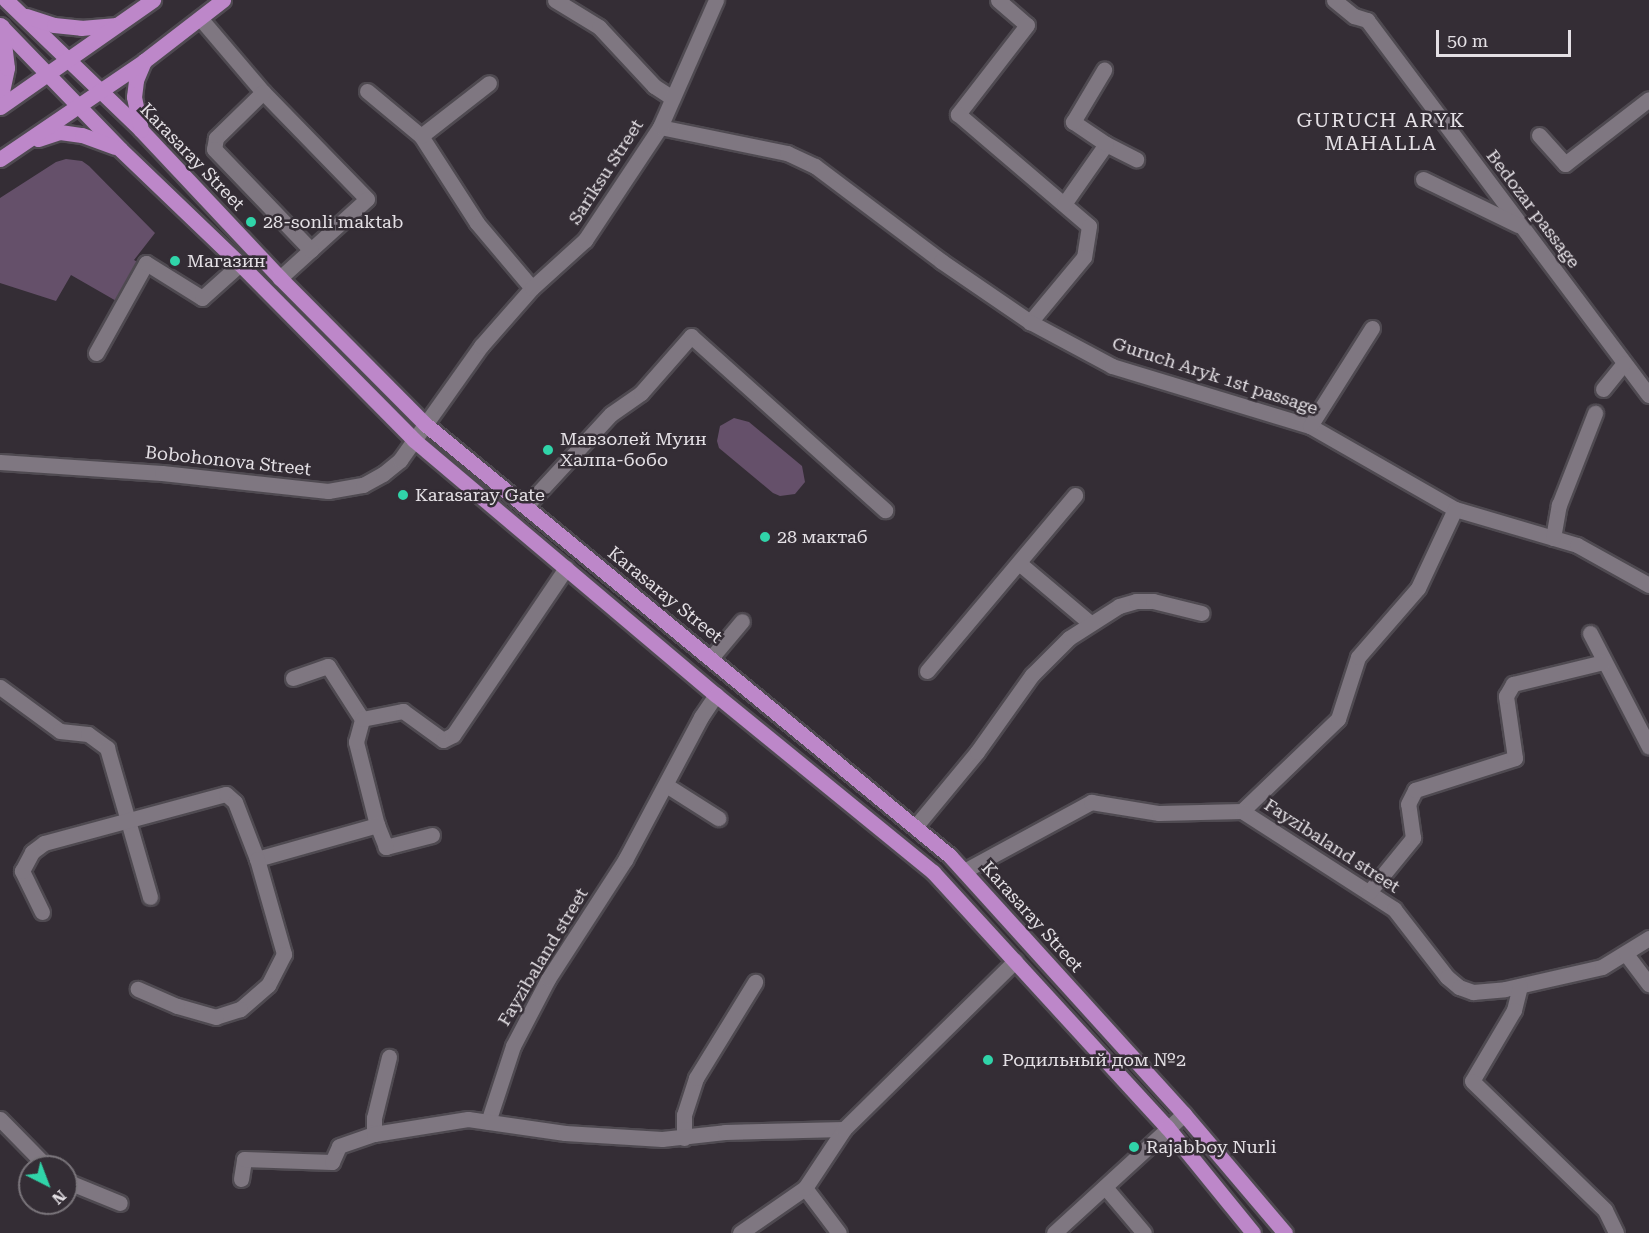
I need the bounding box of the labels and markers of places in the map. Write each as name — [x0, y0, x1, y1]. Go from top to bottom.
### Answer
place label: 28-sonli maktab — [263, 211, 403, 233]
marker: 28-sonli maktab — [244, 215, 258, 229]
place label: Магазин — [187, 250, 266, 272]
marker: Магазин — [168, 254, 182, 268]
place label: Мавзолей Муин Халпа-бобо — [560, 429, 707, 472]
marker: Мавзолей Муин Халпа-бобо — [541, 443, 555, 457]
place label: Karasaray Gate — [415, 484, 545, 506]
marker: Karasaray Gate — [396, 488, 410, 502]
place label: 28 мактаб — [777, 526, 868, 548]
marker: 28 мактаб — [758, 530, 772, 544]
place label: Родильный дом №2 — [1002, 1049, 1186, 1071]
marker: Родильный дом №2 — [979, 1051, 997, 1069]
place label: Rajabboy Nurli — [1146, 1136, 1276, 1158]
marker: Rajabboy Nurli — [1127, 1140, 1141, 1154]

